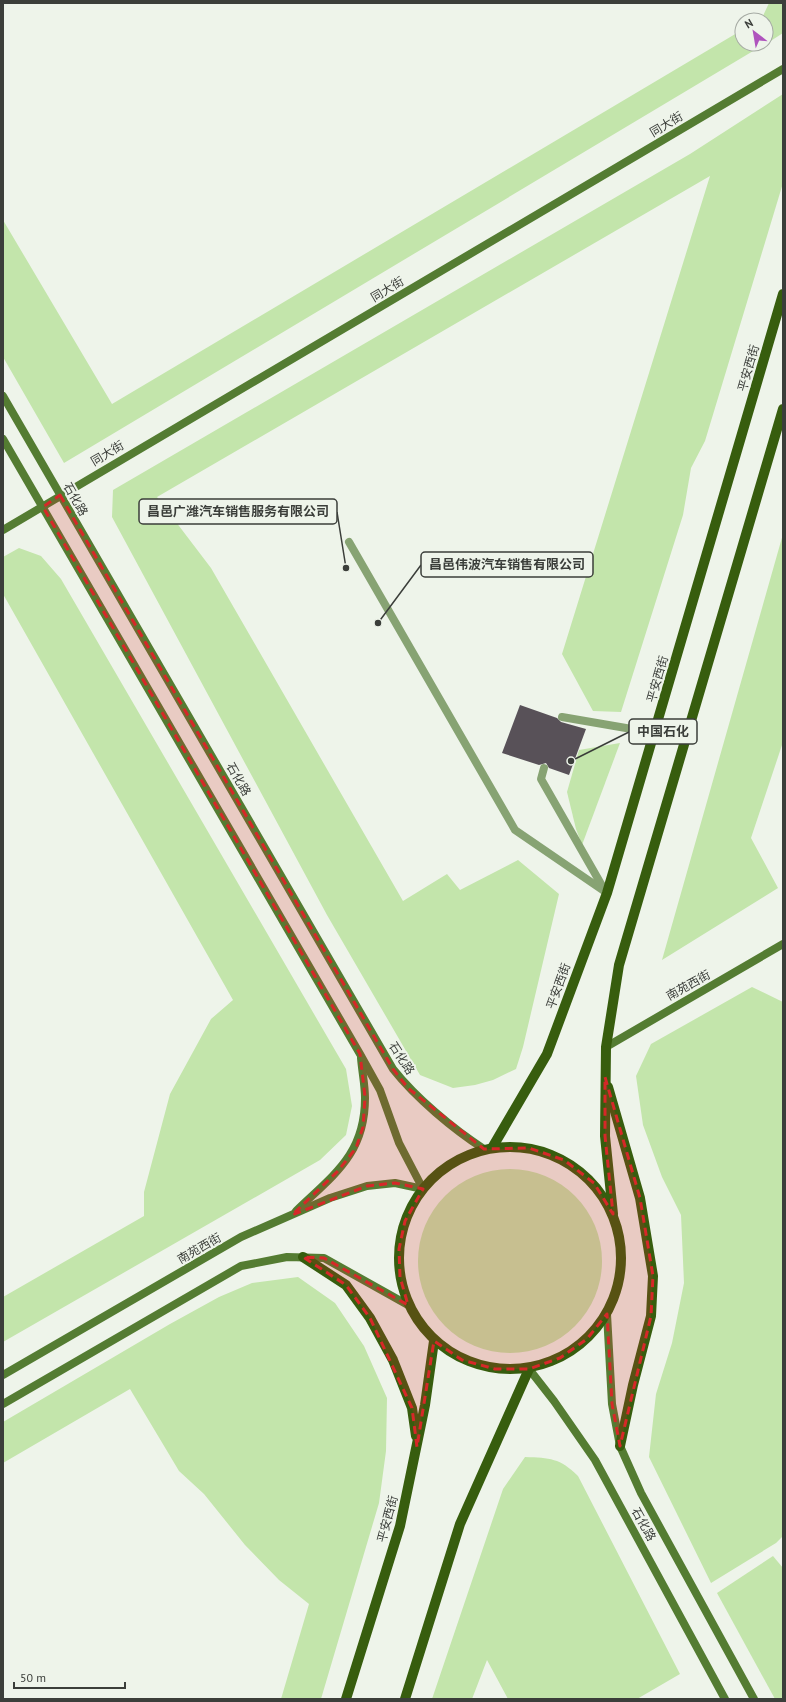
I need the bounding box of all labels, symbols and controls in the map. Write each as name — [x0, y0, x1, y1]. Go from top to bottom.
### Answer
north arrow — [734, 12, 774, 52]
text: N — [742, 16, 756, 31]
street label: 同大街 — [647, 108, 685, 140]
street label: 同大街 — [368, 273, 406, 305]
street label: 平安西街 — [734, 343, 762, 393]
street label: 同大街 — [88, 437, 126, 469]
street label: 石化路 — [61, 480, 91, 518]
callout: 昌邑广潍汽车销售服务有限公司 — [139, 499, 337, 524]
text: 昌邑广潍汽车销售服务有限公司 — [147, 503, 329, 520]
callout: 昌邑伟波汽车销售有限公司 — [421, 552, 593, 577]
text: 昌邑伟波汽车销售有限公司 — [429, 556, 585, 573]
street label: 平安西街 — [643, 654, 671, 704]
callout: 中国石化 — [629, 719, 697, 744]
text: 中国石化 — [637, 723, 689, 740]
street label: 石化路 — [224, 760, 254, 798]
street label: 平安西街 — [543, 961, 573, 1011]
street label: 南苑西街 — [663, 967, 713, 1003]
street label: 石化路 — [386, 1039, 418, 1077]
street label: 南苑西街 — [174, 1230, 224, 1266]
street label: 平安西街 — [374, 1494, 400, 1544]
street label: 石化路 — [629, 1505, 659, 1543]
scale bar — [14, 1664, 125, 1690]
text: 50 m — [20, 1670, 46, 1685]

